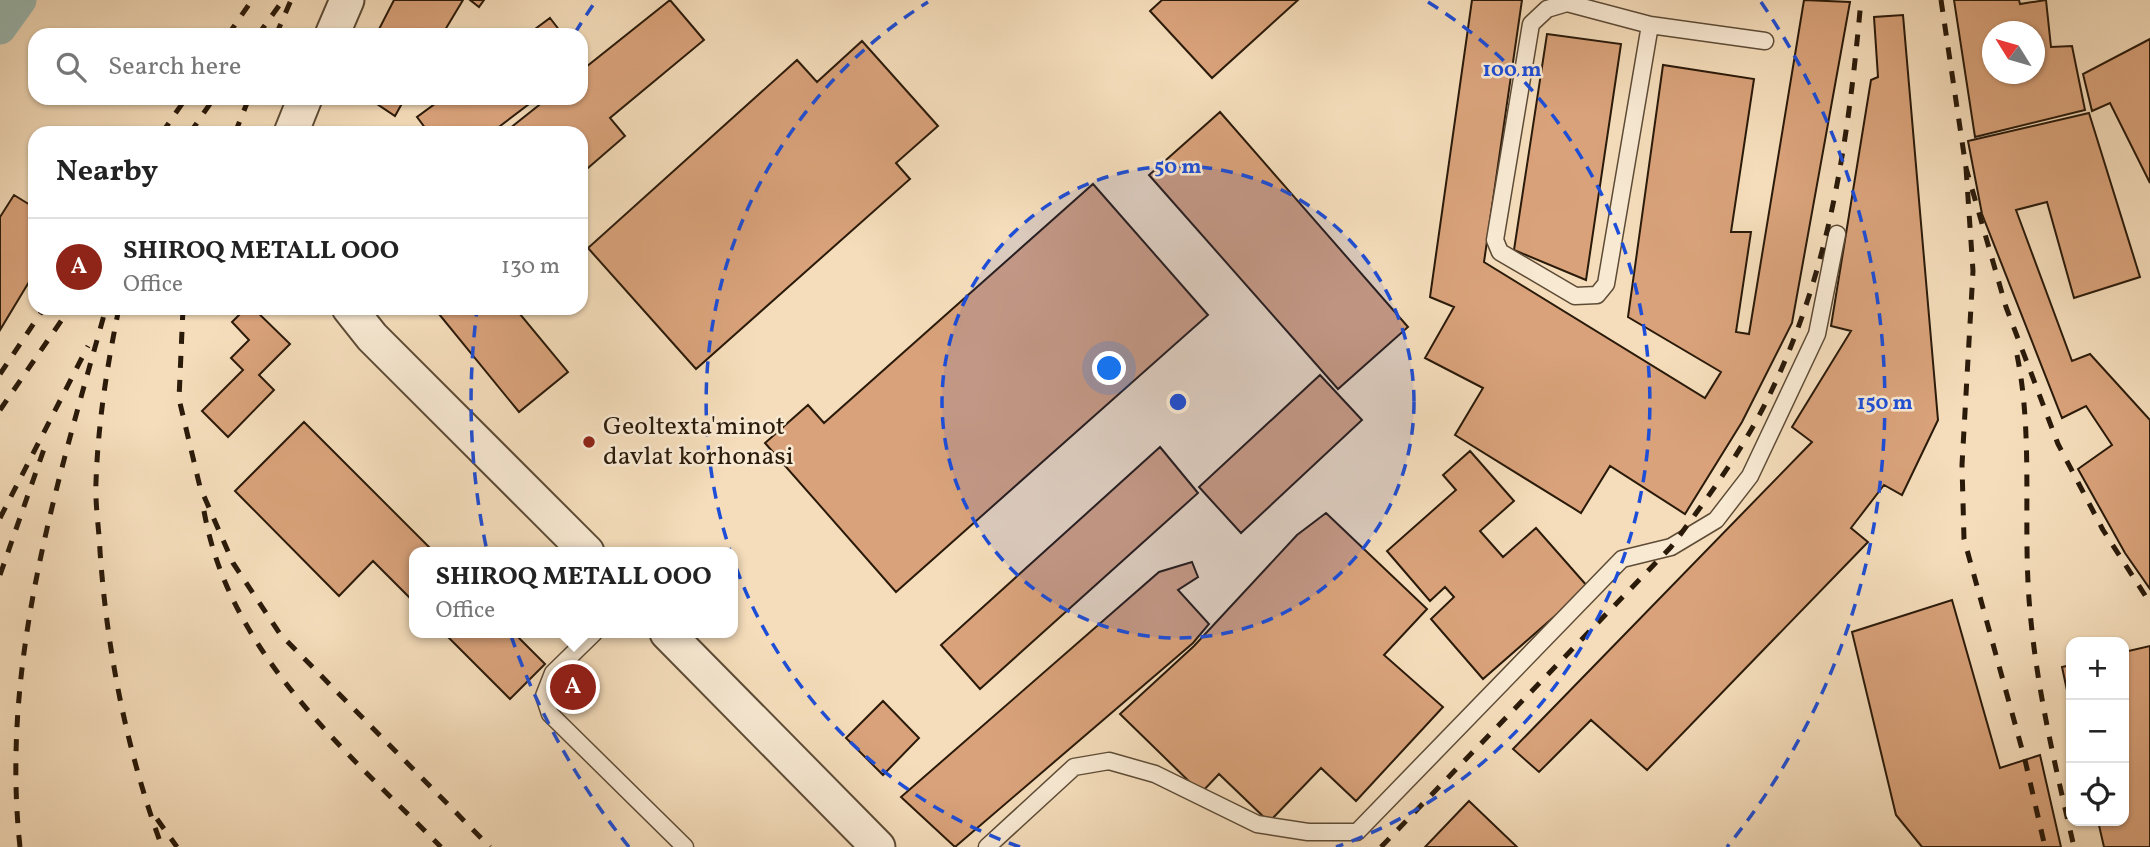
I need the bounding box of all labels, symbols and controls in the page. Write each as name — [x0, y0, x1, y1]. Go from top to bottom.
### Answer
north arrow — [1982, 21, 2045, 84]
search box — [28, 28, 588, 105]
icon: search — [52, 48, 90, 86]
text: Search here — [108, 49, 241, 85]
text: 100 m — [1482, 56, 1542, 85]
text: Nearby — [56, 151, 158, 193]
text: 50 m — [1154, 153, 1202, 182]
text: SHIROQ METALL ООО — [123, 233, 399, 269]
text: A — [71, 251, 87, 283]
text: 130 m — [501, 251, 560, 283]
text: Office — [123, 269, 183, 301]
your location — [1092, 351, 1126, 385]
text: 150 m — [1857, 389, 1913, 418]
centre of rings — [1166, 390, 1190, 414]
place label: Geoltexta'minot davlat korhonasi — [603, 409, 793, 475]
marker: Geoltexta'minot davlat korhonasi — [581, 434, 597, 450]
popup — [409, 547, 738, 638]
text: SHIROQ METALL ООО — [435, 559, 712, 595]
text: Office — [435, 595, 495, 627]
map controls — [2066, 637, 2129, 826]
button: + — [2066, 637, 2129, 700]
pin: A — [550, 661, 596, 713]
button: − — [2066, 700, 2129, 763]
button: locate — [2066, 763, 2129, 826]

